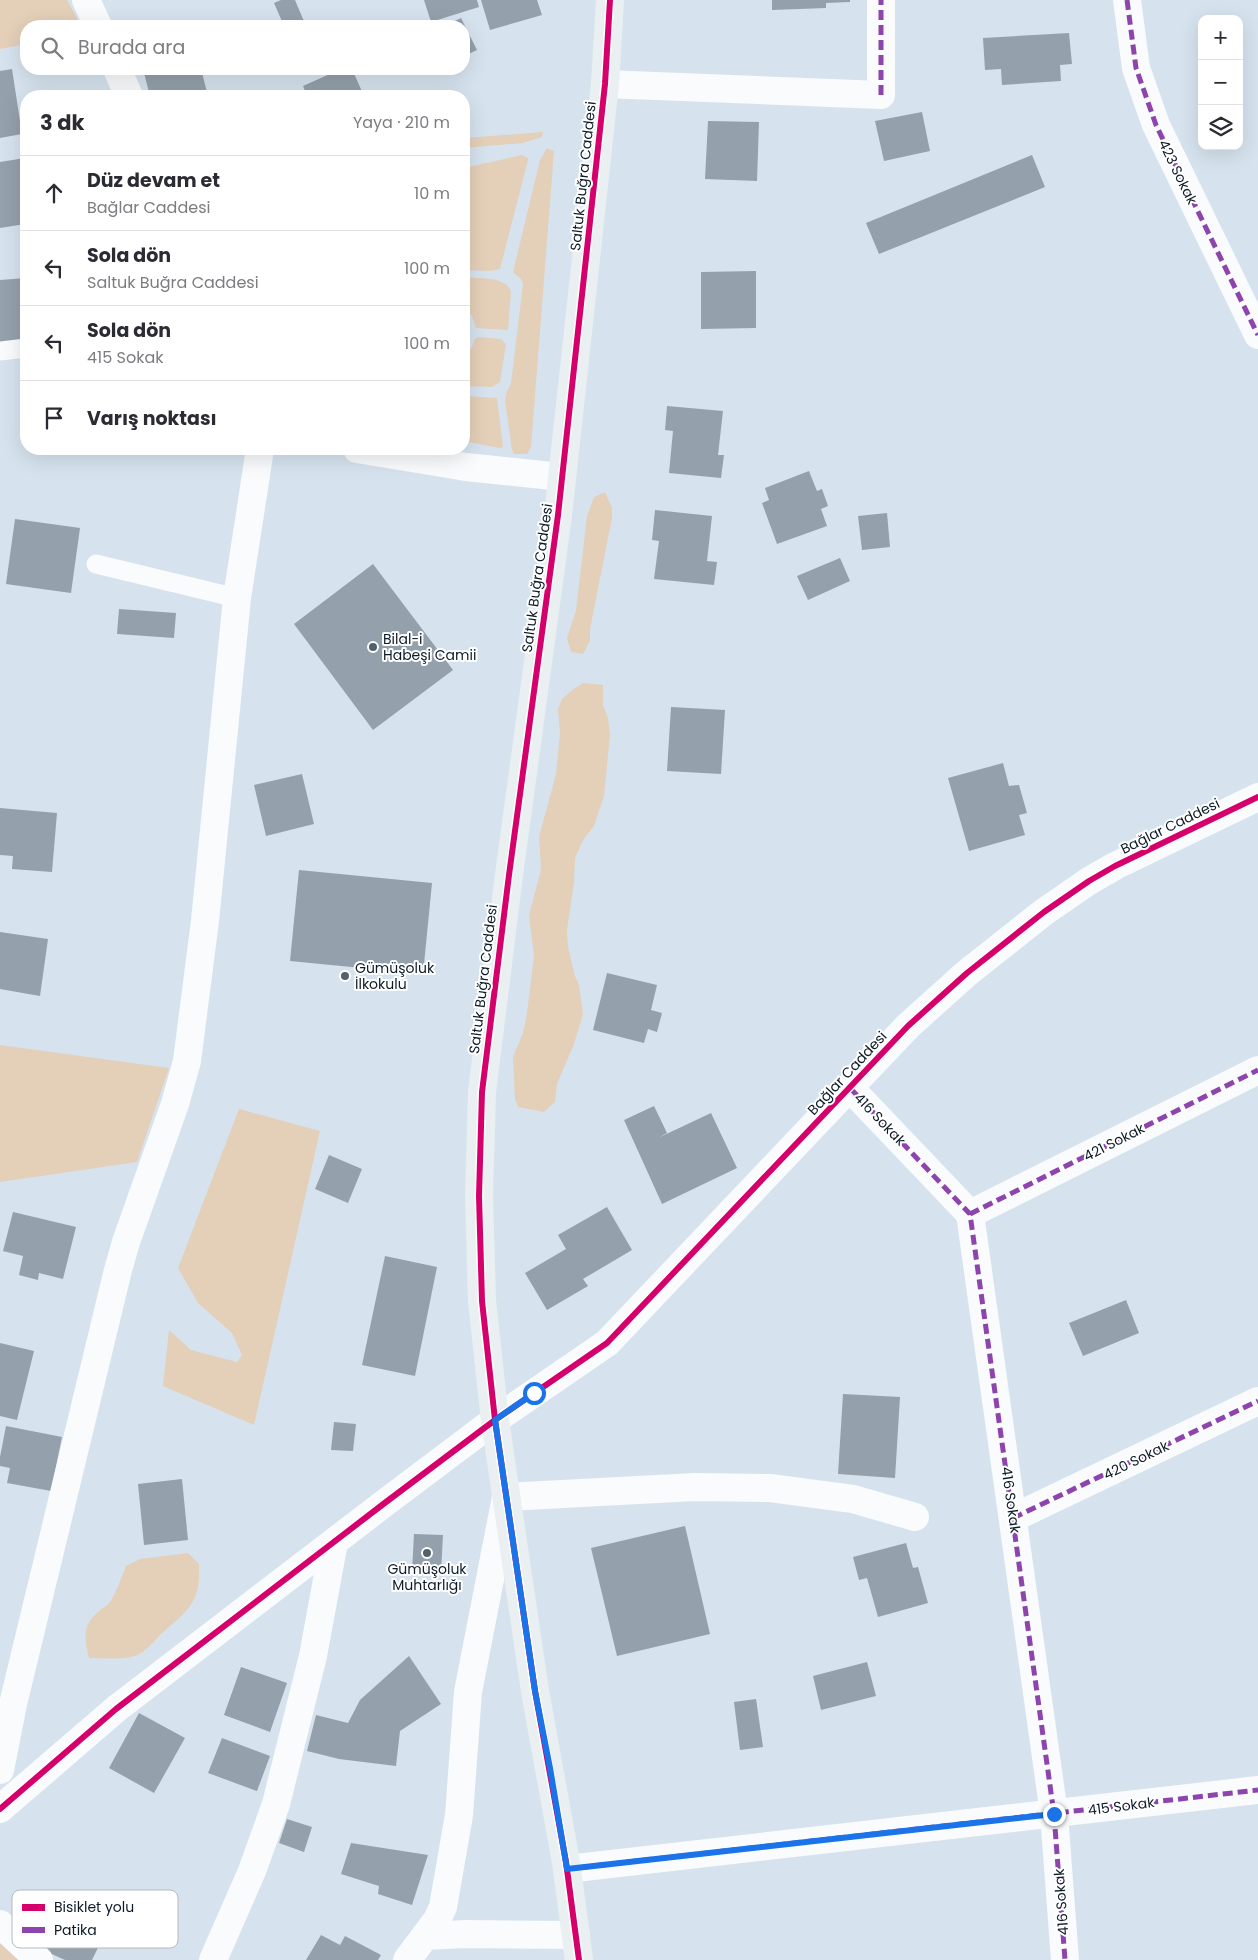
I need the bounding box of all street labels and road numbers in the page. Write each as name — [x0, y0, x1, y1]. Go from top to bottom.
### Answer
street label: Saltuk Buğra Caddesi — [565, 100, 601, 252]
street label: 423 Sokak — [1154, 136, 1203, 209]
street label: Saltuk Buğra Caddesi — [517, 502, 557, 654]
street label: Bağlar Caddesi — [1117, 793, 1223, 859]
street label: Saltuk Buğra Caddesi — [464, 903, 502, 1055]
street label: Bağlar Caddesi — [803, 1027, 891, 1119]
street label: 416 Sokak — [850, 1088, 911, 1151]
street label: 421 Sokak — [1080, 1118, 1149, 1166]
street label: 420 Sokak — [1100, 1435, 1173, 1484]
street label: 416 Sokak — [996, 1465, 1026, 1535]
street label: 415 Sokak — [1087, 1792, 1156, 1820]
street label: 416 Sokak — [1049, 1867, 1073, 1936]

